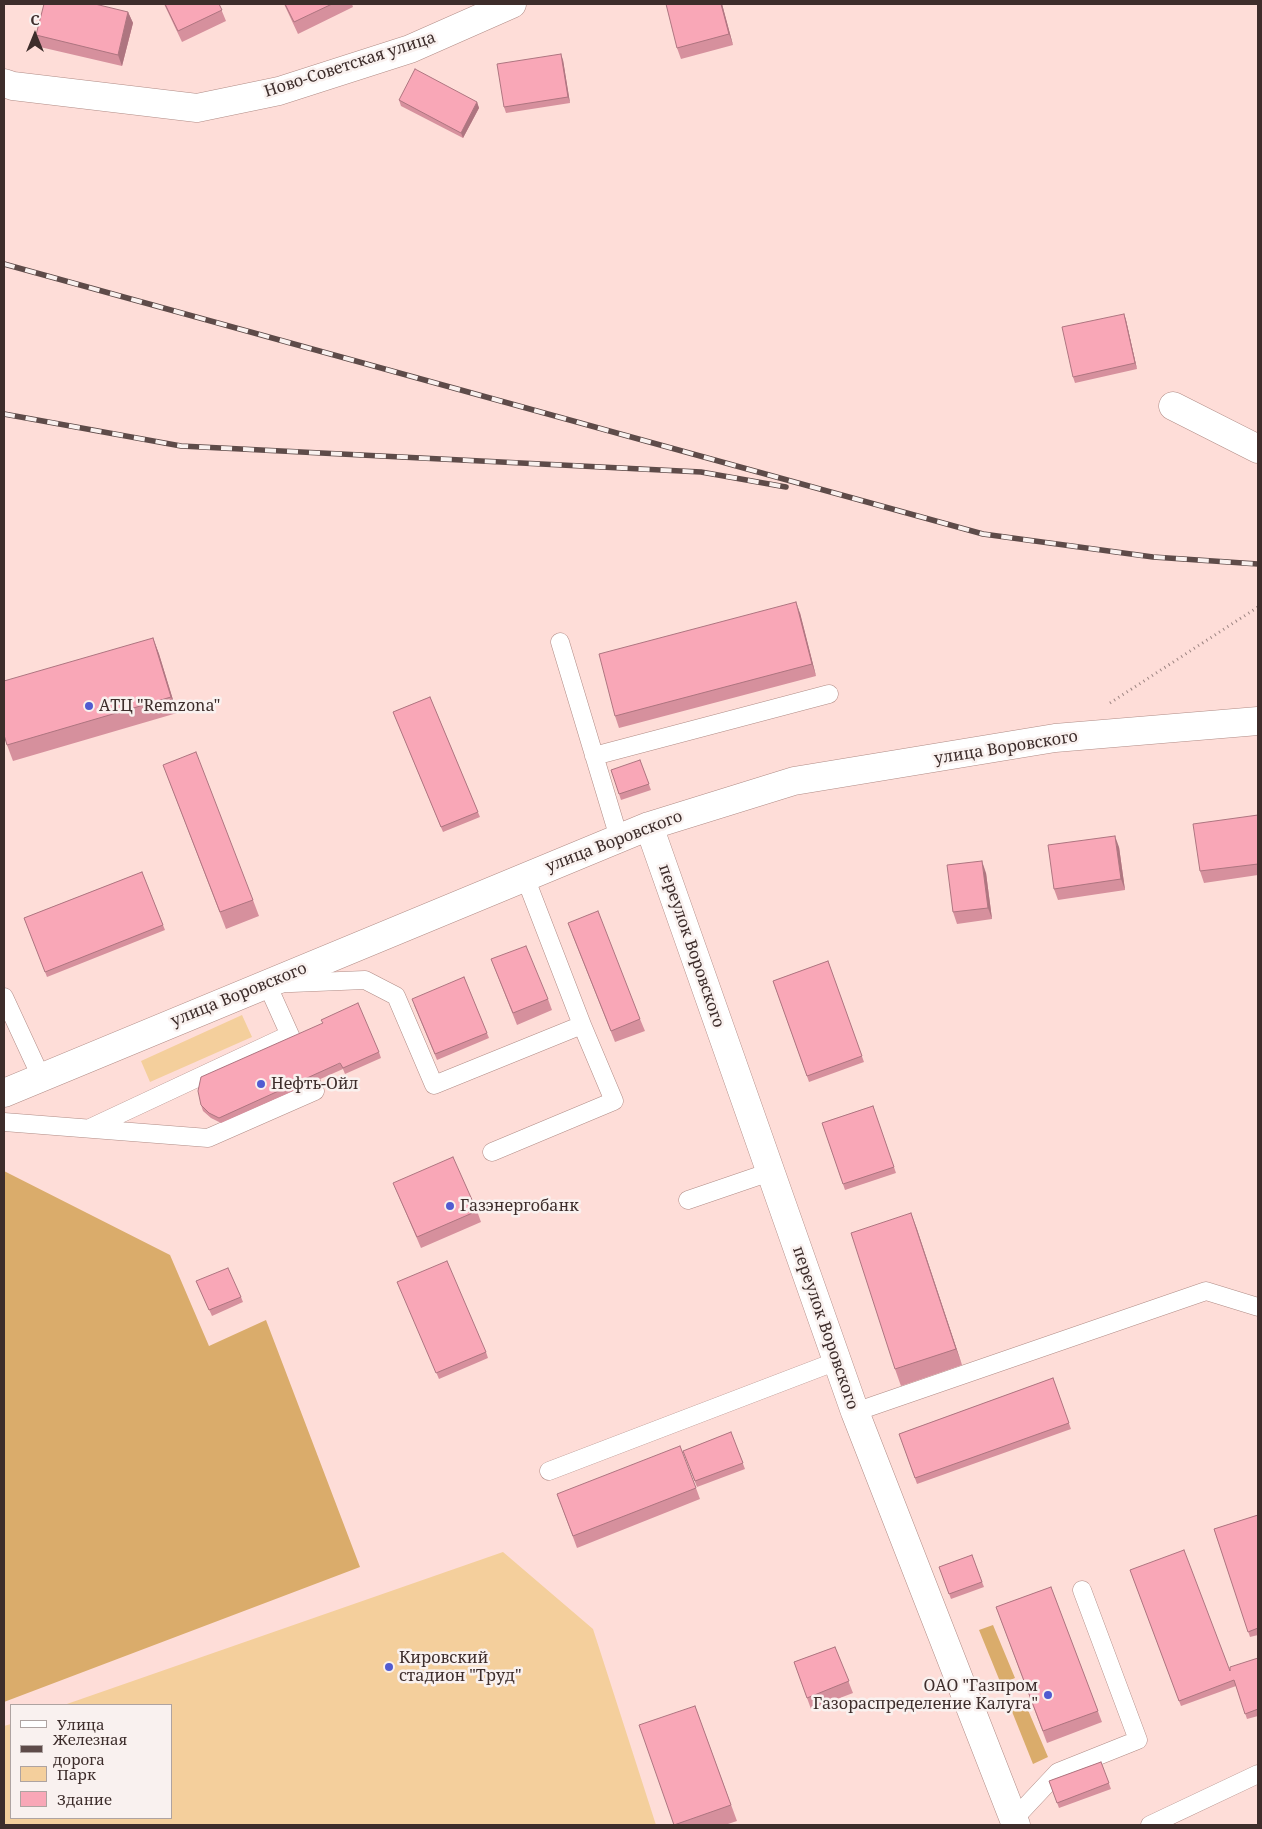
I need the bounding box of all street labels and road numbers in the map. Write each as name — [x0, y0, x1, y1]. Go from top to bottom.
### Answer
street label: Ново-Советская улица — [262, 28, 438, 102]
street label: улица Воровского — [933, 727, 1079, 769]
street label: улица Воровского — [543, 807, 685, 877]
street label: переулок Воровского — [654, 862, 728, 1030]
street label: улица Воровского — [168, 959, 310, 1031]
street label: переулок Воровского — [788, 1244, 862, 1412]

